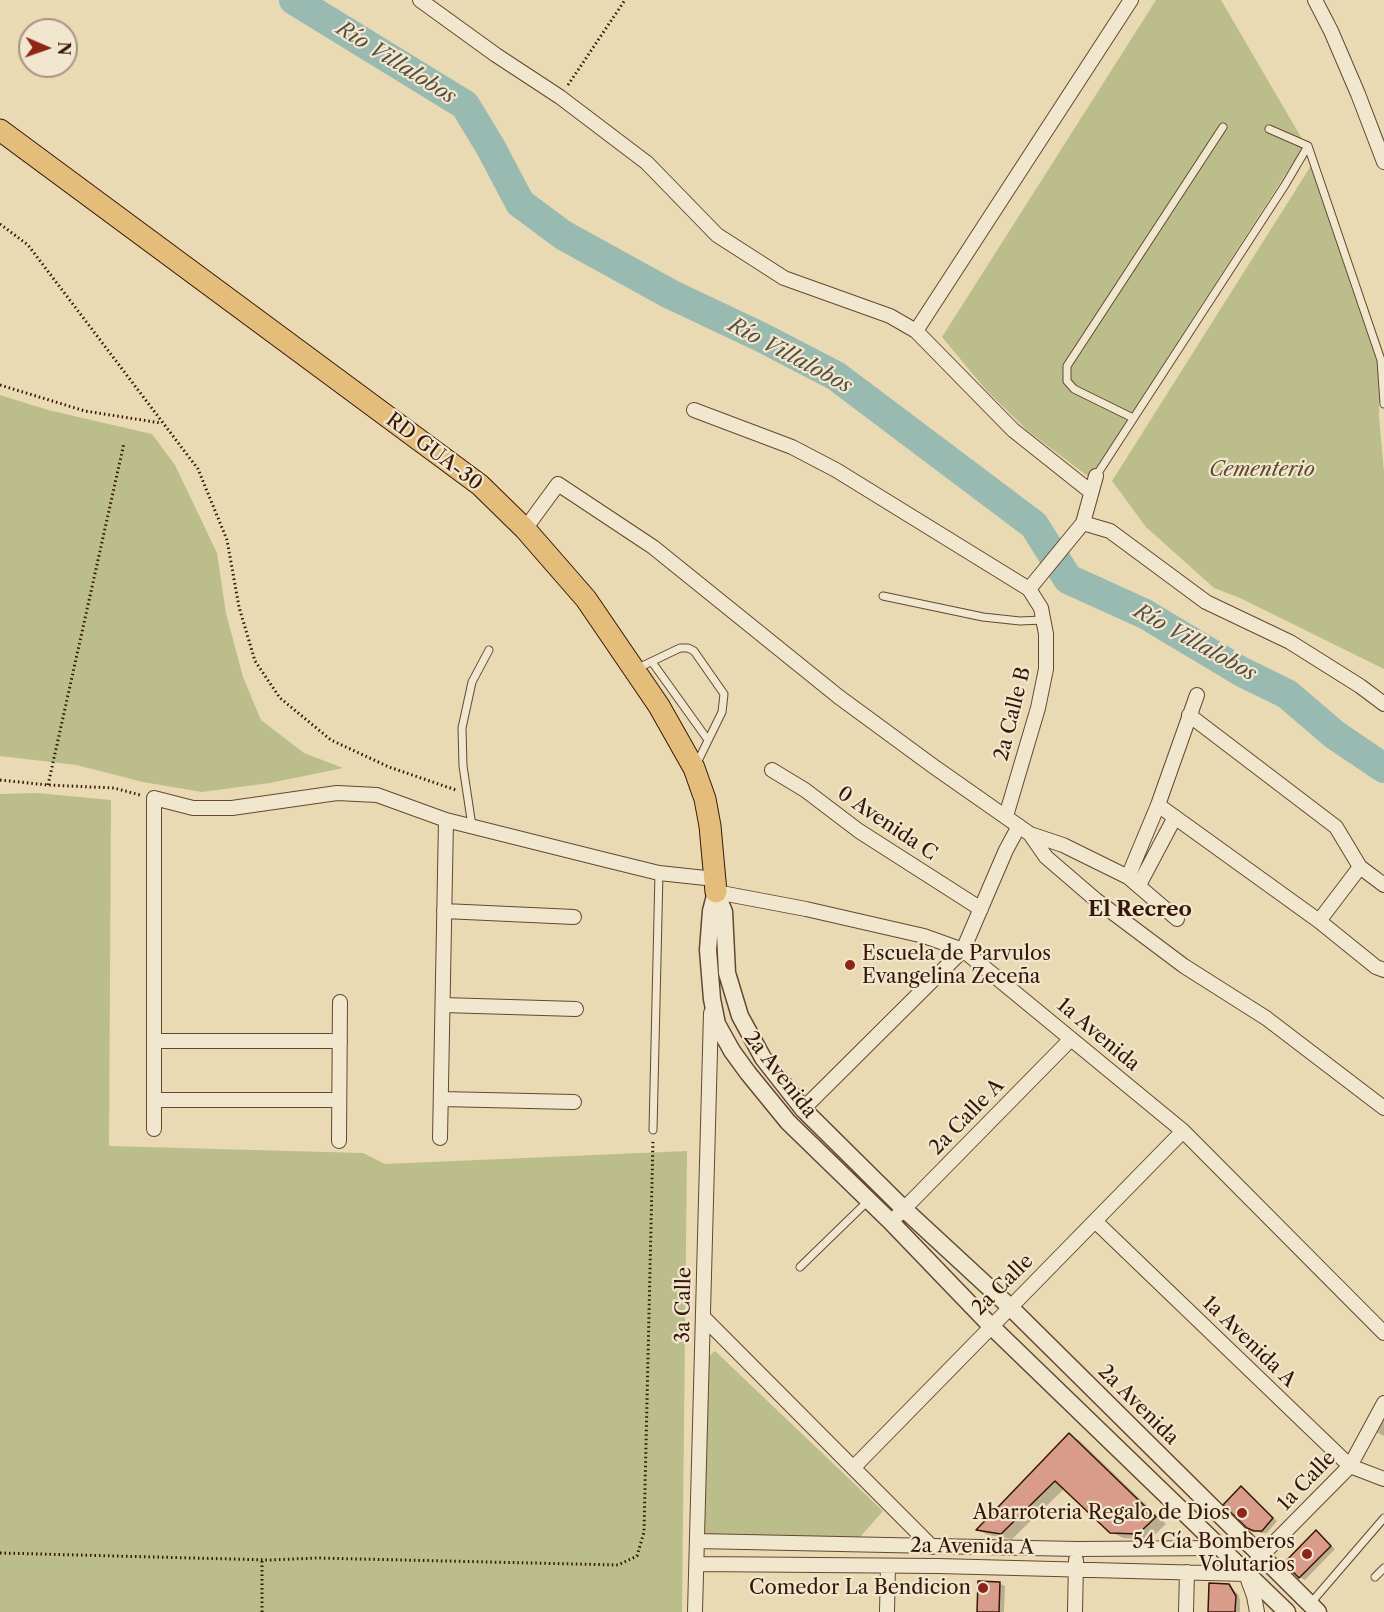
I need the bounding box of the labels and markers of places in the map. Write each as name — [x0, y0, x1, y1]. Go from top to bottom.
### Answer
place label: Escuela de Parvulos Evangelina Zeceña — [862, 942, 1051, 989]
marker: Escuela de Parvulos Evangelina Zeceña — [843, 958, 857, 972]
place label: Abarroteria Regalo de Dios — [973, 1501, 1230, 1525]
marker: Abarroteria Regalo de Dios — [1235, 1506, 1249, 1520]
place label: 54 Cía Bomberos Volutarios — [1133, 1530, 1295, 1577]
marker: 54 Cía Bomberos Volutarios — [1300, 1547, 1314, 1561]
place label: Comedor La Bendicion — [749, 1576, 971, 1600]
marker: Comedor La Bendicion — [976, 1581, 990, 1595]

